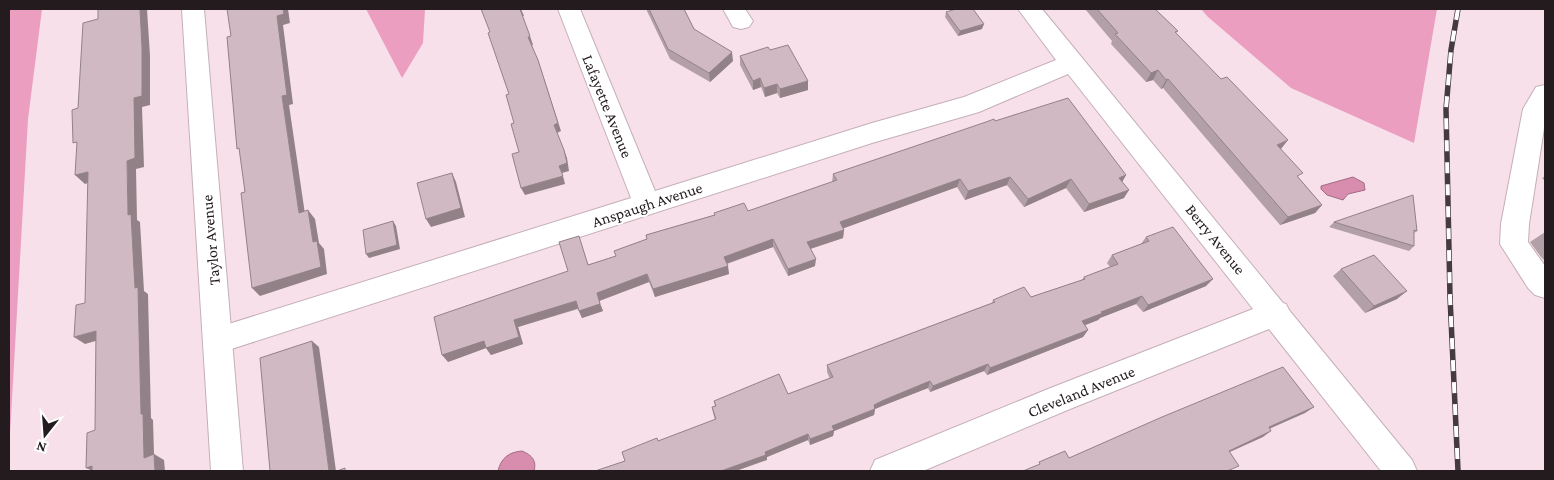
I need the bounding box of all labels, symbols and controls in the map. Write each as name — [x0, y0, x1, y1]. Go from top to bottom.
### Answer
street label: Lafayette Avenue — [578, 52, 636, 160]
street label: Anspaugh Avenue — [590, 179, 705, 231]
street label: Taylor Avenue — [198, 194, 224, 286]
street label: Berry Avenue — [1182, 201, 1249, 278]
street label: Cleveland Avenue — [1025, 362, 1137, 421]
north arrow — [20, 410, 70, 460]
text: N — [34, 438, 48, 456]

